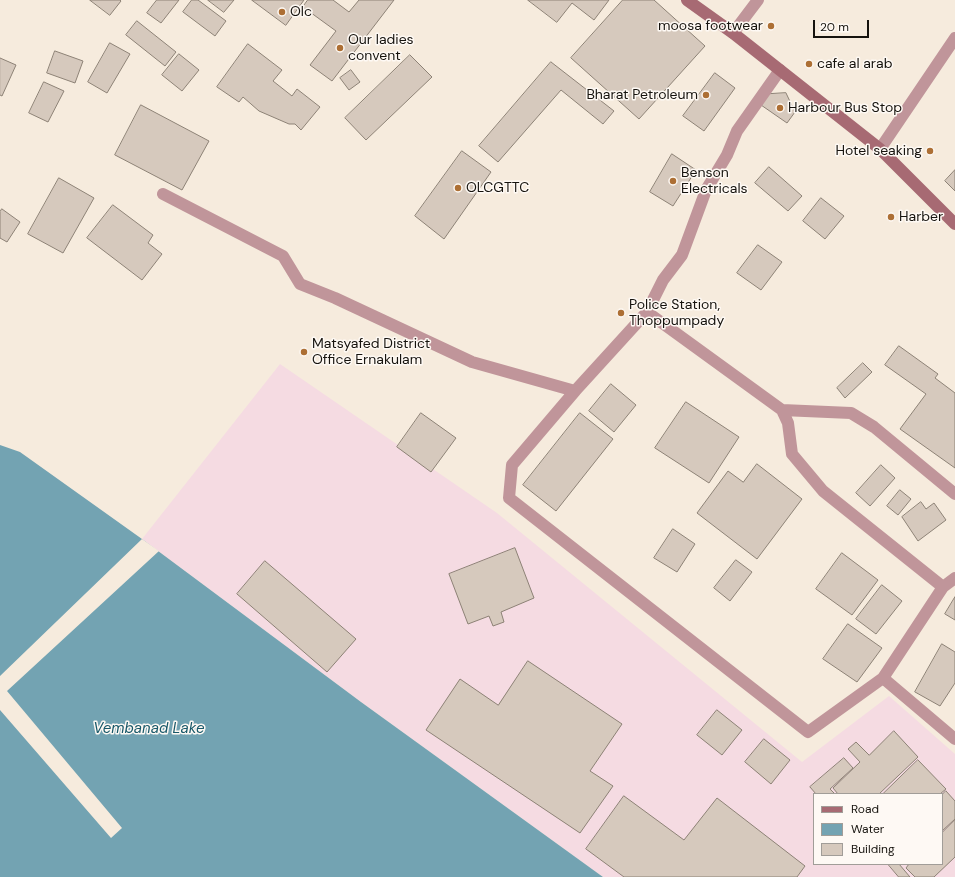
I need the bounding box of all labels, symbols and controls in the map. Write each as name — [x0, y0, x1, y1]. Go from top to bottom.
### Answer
place label: Olc — [290, 4, 312, 20]
marker: Olc — [277, 7, 287, 17]
scale bar — [815, 12, 871, 38]
place label: moosa footwear — [658, 18, 763, 34]
text: 20 m — [820, 19, 849, 35]
marker: moosa footwear — [766, 21, 776, 31]
place label: Our ladies convent — [348, 32, 414, 64]
marker: Our ladies convent — [335, 43, 345, 53]
place label: cafe al arab — [817, 56, 892, 72]
marker: cafe al arab — [804, 59, 814, 69]
place label: Bharat Petroleum — [586, 87, 698, 103]
marker: Bharat Petroleum — [701, 90, 711, 100]
place label: Harbour Bus Stop — [788, 100, 902, 116]
marker: Harbour Bus Stop — [775, 103, 785, 113]
place label: Hotel seaking — [835, 143, 922, 159]
marker: Hotel seaking — [925, 146, 935, 156]
place label: Benson Electricals — [681, 165, 748, 198]
marker: Benson Electricals — [668, 176, 678, 186]
place label: OLCGTTC — [466, 180, 529, 196]
marker: OLCGTTC — [453, 183, 463, 193]
place label: Harber — [899, 209, 943, 225]
marker: Harber — [886, 212, 896, 222]
place label: Police Station, Thoppumpady — [629, 297, 724, 330]
marker: Police Station, Thoppumpady — [616, 308, 626, 318]
place label: Matsyafed District Office Ernakulam — [312, 336, 430, 368]
marker: Matsyafed District Office Ernakulam — [299, 347, 309, 357]
water label: Vembanad Lake — [93, 720, 205, 738]
legend — [813, 793, 943, 865]
text: Road — [851, 801, 879, 817]
text: Water — [851, 821, 884, 837]
text: Building — [851, 841, 895, 857]

